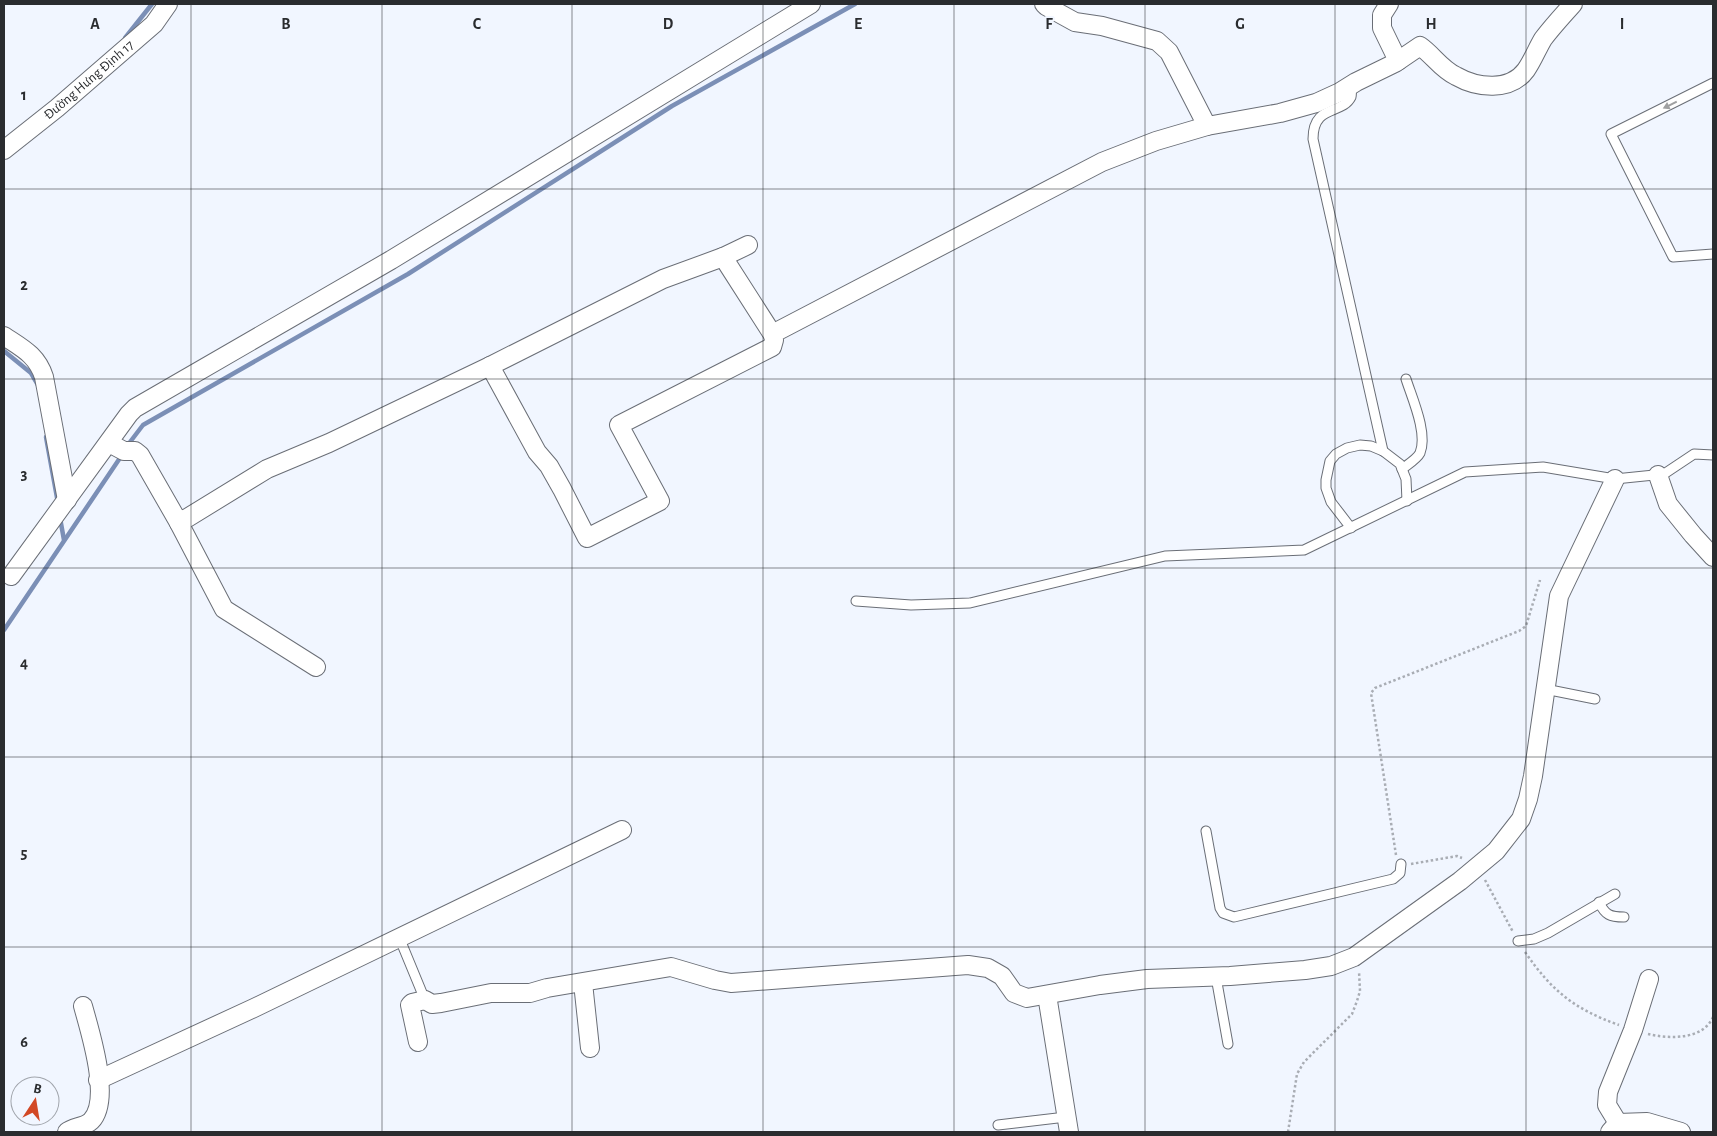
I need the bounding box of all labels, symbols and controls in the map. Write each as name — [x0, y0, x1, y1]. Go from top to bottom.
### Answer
text: A — [90, 16, 100, 32]
text: B — [281, 16, 291, 32]
text: C — [473, 16, 482, 32]
text: D — [663, 16, 674, 32]
text: E — [854, 16, 862, 32]
text: F — [1045, 16, 1053, 32]
text: G — [1235, 16, 1245, 32]
text: H — [1425, 16, 1437, 32]
text: I — [1620, 16, 1624, 32]
street label: Đường Hưng Định 17 — [41, 38, 137, 122]
text: 1 — [21, 87, 27, 103]
one-way arrow — [1662, 100, 1677, 109]
text: 2 — [20, 277, 28, 293]
text: 3 — [21, 466, 28, 482]
text: 4 — [20, 655, 28, 671]
text: 5 — [21, 845, 28, 861]
text: 6 — [20, 1034, 28, 1050]
north arrow — [10, 1076, 60, 1126]
text: B — [32, 1082, 43, 1097]

